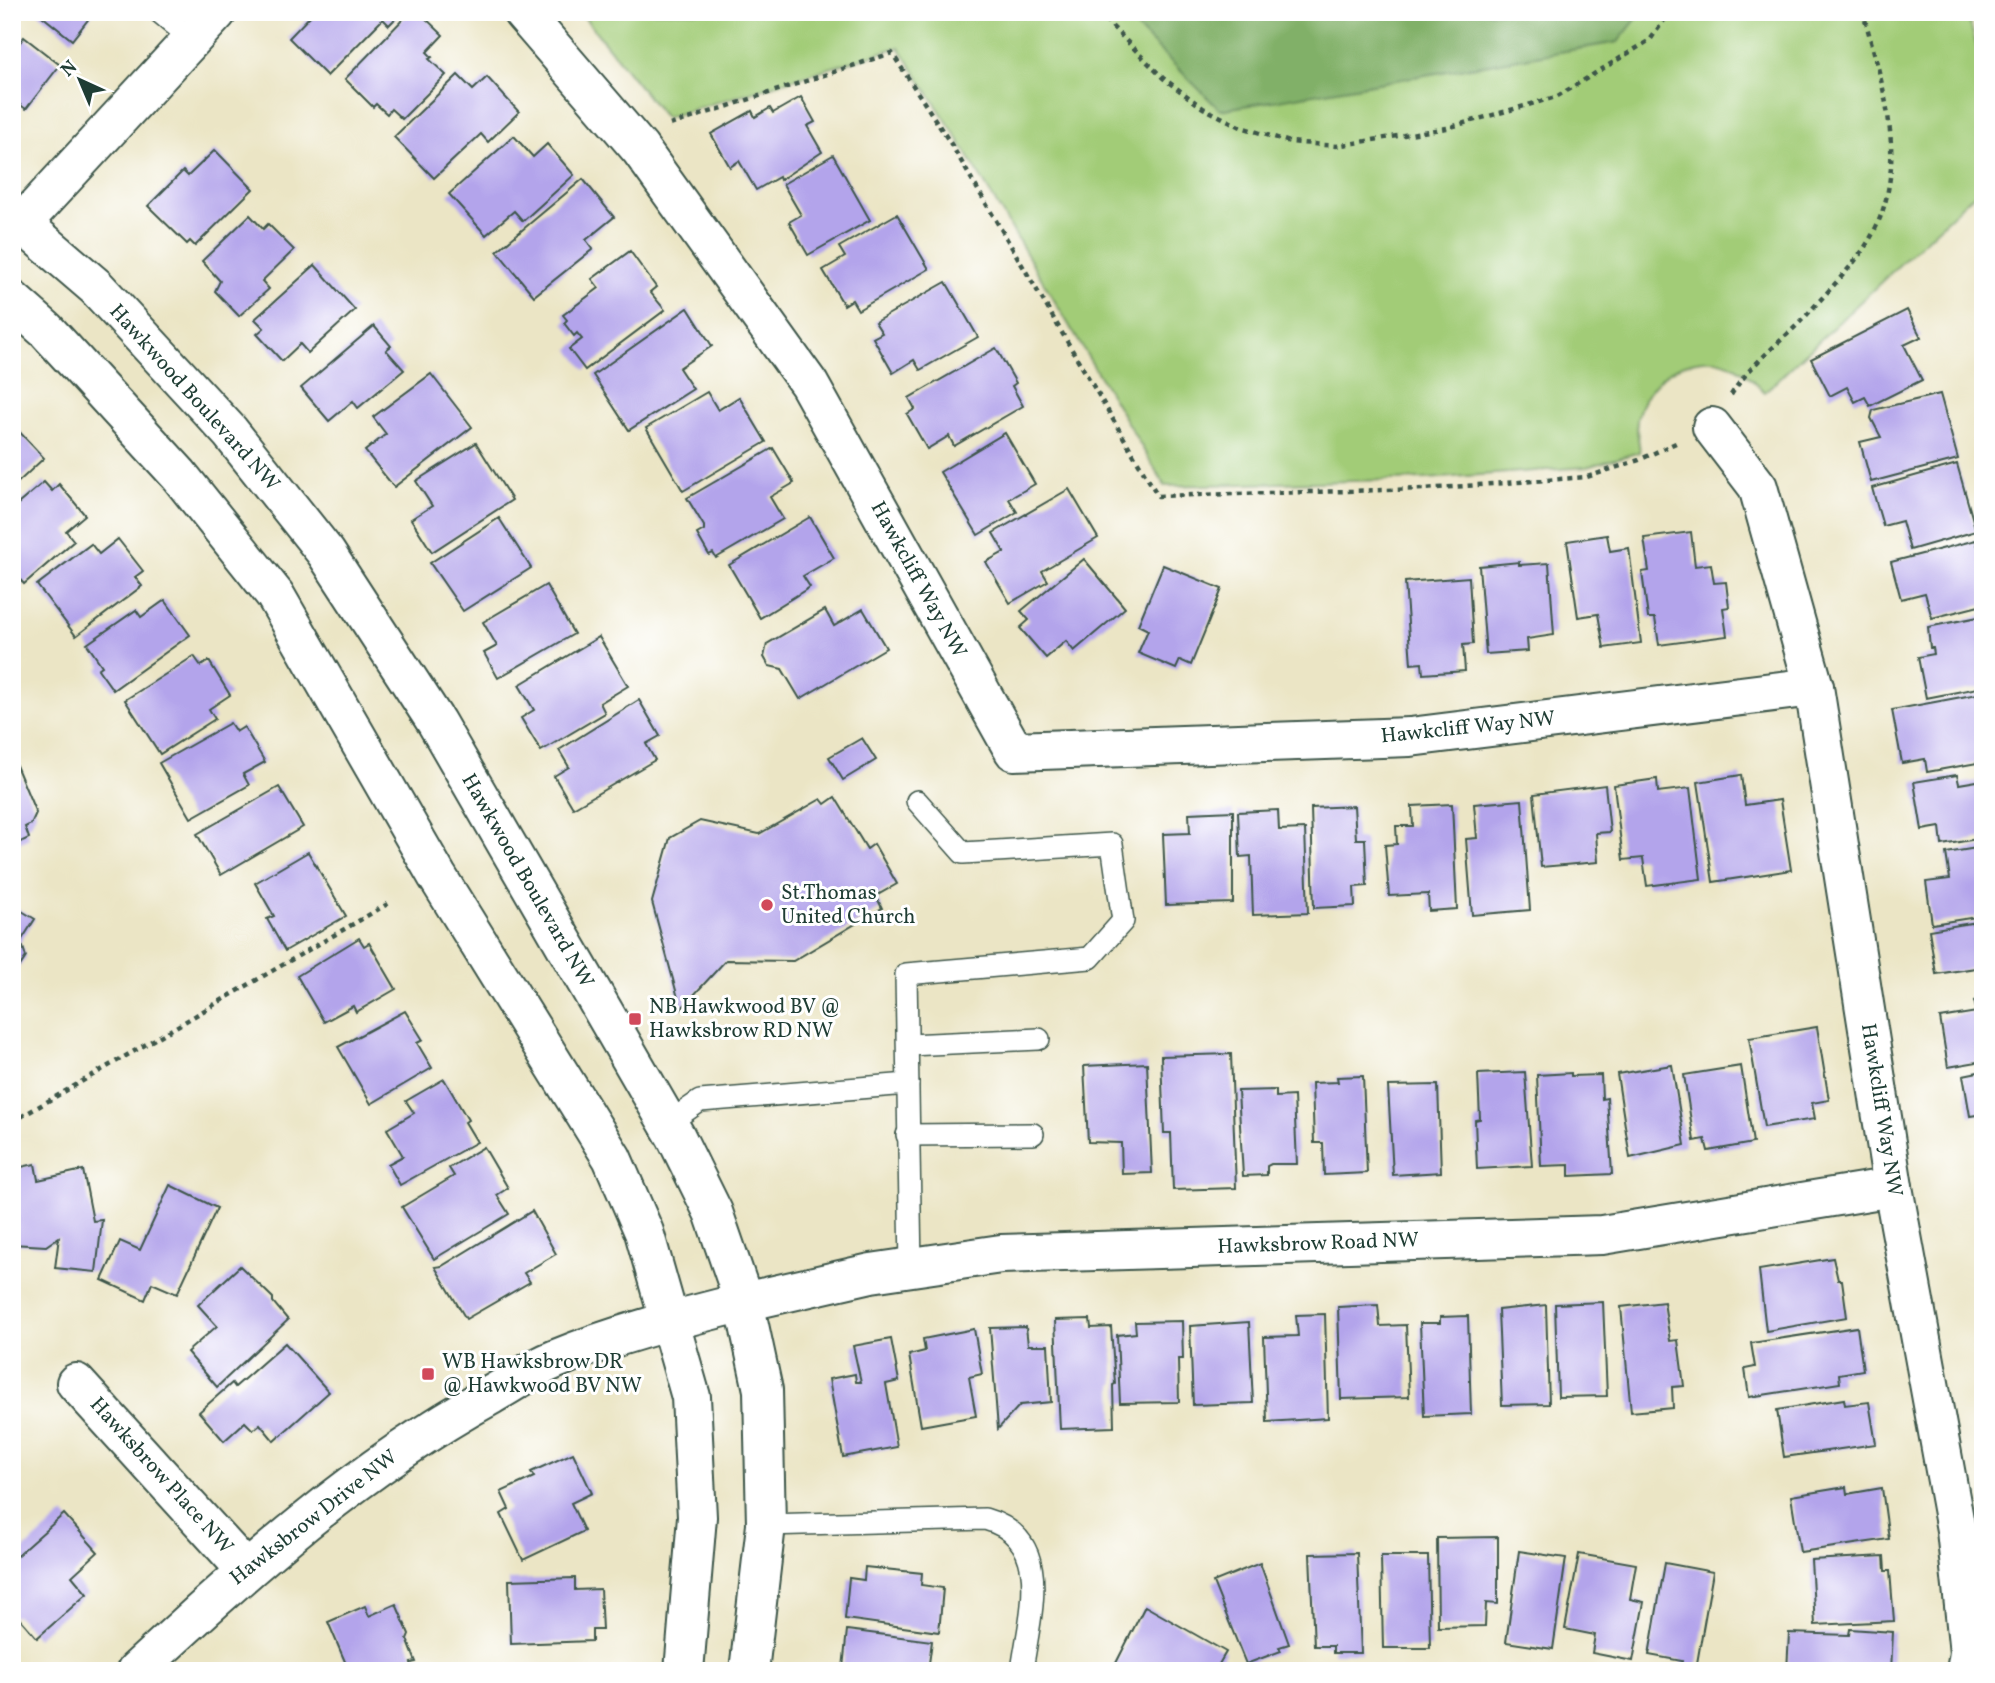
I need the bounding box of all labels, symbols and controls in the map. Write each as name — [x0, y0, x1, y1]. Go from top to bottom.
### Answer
north arrow — [46, 46, 116, 116]
text: N — [56, 55, 84, 83]
street label: Hawkwood Boulevard NW — [102, 298, 286, 498]
street label: Hawkcliff Way NW — [863, 496, 973, 664]
street label: Hawkcliff Way NW — [1379, 704, 1557, 752]
street label: Hawkwood Boulevard NW — [454, 769, 600, 993]
place label: St.Thomas United Church — [781, 879, 915, 932]
marker: St.Thomas United Church — [759, 897, 775, 913]
place label: NB Hawkwood BV @ Hawksbrow RD NW — [649, 993, 841, 1046]
marker: NB Hawkwood BV @ Hawksbrow RD NW — [627, 1011, 643, 1027]
street label: Hawkcliff Way NW — [1853, 1021, 1909, 1199]
street label: Hawksbrow Road NW — [1217, 1226, 1419, 1262]
place label: WB Hawksbrow DR @ Hawkwood BV NW — [442, 1348, 642, 1401]
marker: WB Hawksbrow DR @ Hawkwood BV NW — [420, 1366, 436, 1382]
street label: Hawksbrow Place NW — [82, 1391, 240, 1561]
street label: Hawksbrow Drive NW — [224, 1443, 404, 1593]

